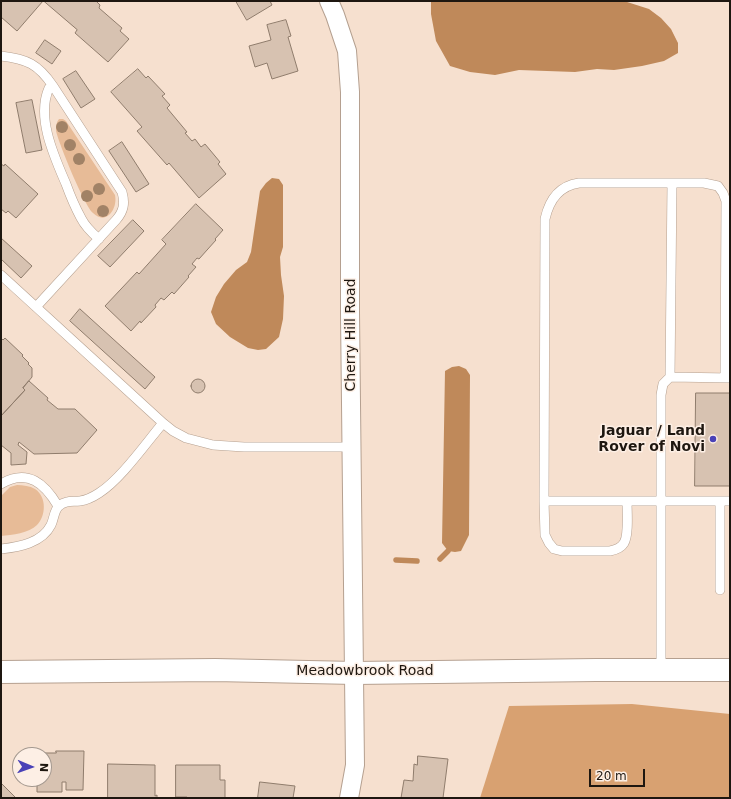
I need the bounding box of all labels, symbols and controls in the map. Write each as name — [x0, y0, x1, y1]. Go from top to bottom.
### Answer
street label: Cherry Hill Road — [343, 278, 359, 392]
place label: Jaguar / Land Rover of Novi — [598, 423, 705, 456]
marker: Jaguar / Land Rover of Novi — [708, 434, 718, 444]
street label: Meadowbrook Road — [296, 663, 434, 679]
north arrow — [12, 747, 52, 787]
scale bar — [591, 761, 647, 787]
text: N — [37, 763, 50, 772]
text: 20 m — [596, 769, 627, 783]

